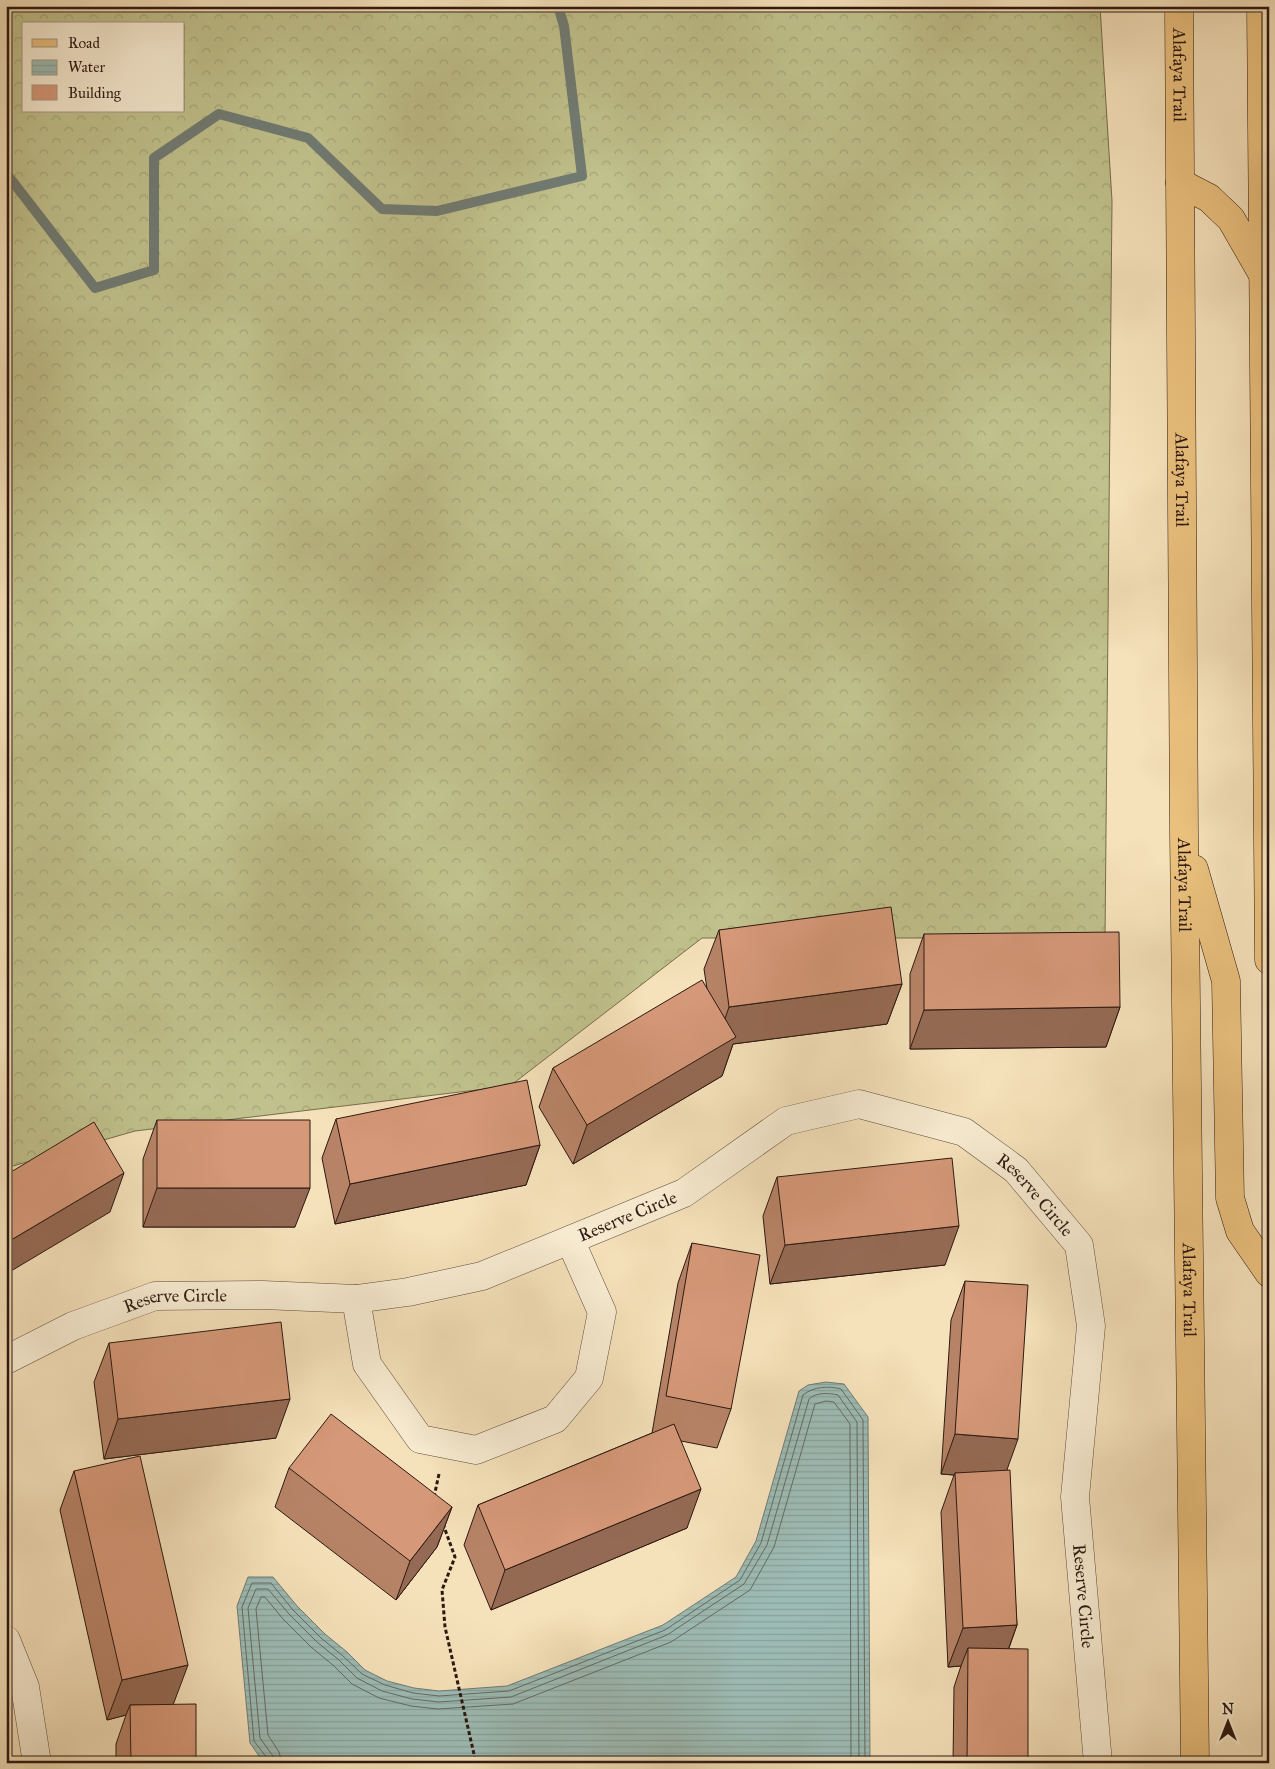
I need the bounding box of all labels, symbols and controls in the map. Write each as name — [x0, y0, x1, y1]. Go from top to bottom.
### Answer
legend — [22, 22, 185, 112]
street label: Alafaya Trail — [1168, 27, 1191, 122]
text: Road — [68, 34, 100, 52]
text: Water — [68, 58, 105, 76]
text: Building — [68, 84, 122, 102]
street label: Alafaya Trail — [1171, 432, 1193, 527]
street label: Alafaya Trail — [1173, 837, 1196, 932]
street label: Reserve Circle — [992, 1149, 1078, 1241]
street label: Reserve Circle — [575, 1186, 680, 1246]
street label: Alafaya Trail — [1178, 1242, 1201, 1337]
street label: Reserve Circle — [120, 1284, 227, 1318]
street label: Reserve Circle — [1068, 1543, 1099, 1649]
north arrow — [1202, 1696, 1252, 1746]
text: N — [1222, 1701, 1234, 1718]

